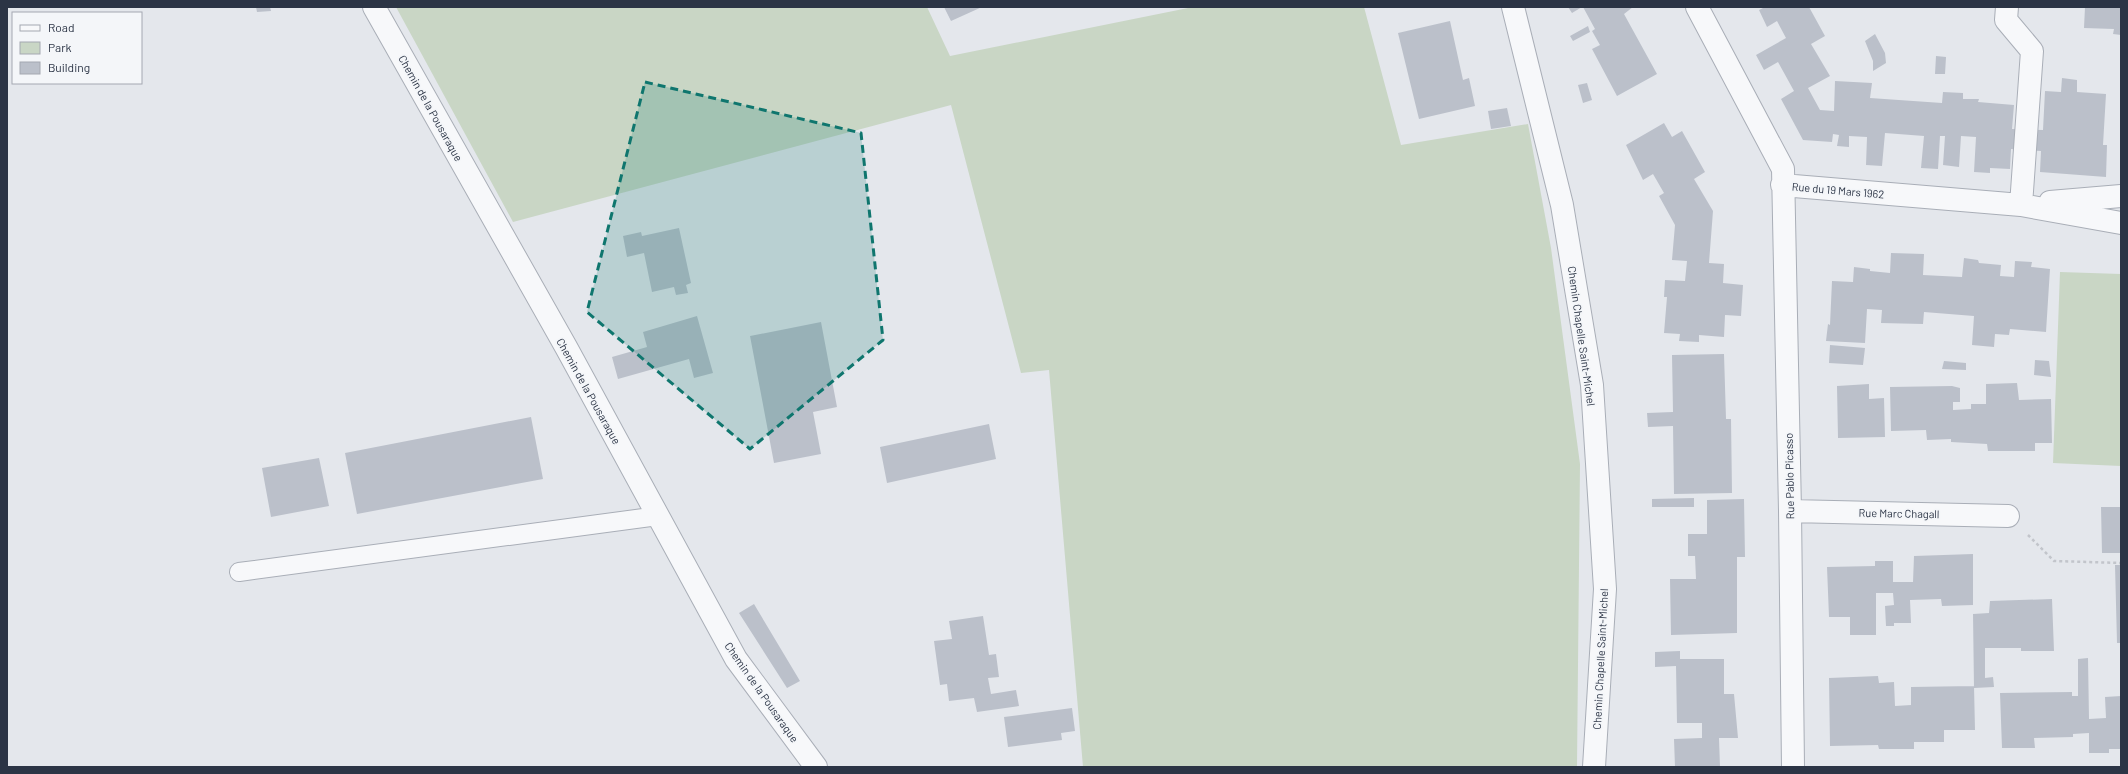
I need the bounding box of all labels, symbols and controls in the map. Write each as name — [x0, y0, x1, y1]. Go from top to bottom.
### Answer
legend — [12, 12, 142, 84]
text: Road — [48, 20, 75, 34]
text: Park — [48, 40, 72, 54]
street label: Chemin de la Pousaraque — [396, 53, 466, 163]
text: Building — [48, 60, 90, 74]
street label: Rue du 19 Mars 1962 — [1791, 179, 1885, 201]
street label: Chemin Chapelle Saint-Michel — [1566, 265, 1598, 407]
street label: Chemin de la Pousaraque — [554, 336, 624, 446]
street label: Rue Pablo Picasso — [1782, 433, 1796, 519]
street label: Rue Marc Chagall — [1858, 506, 1940, 520]
street label: Chemin Chapelle Saint-Michel — [1590, 588, 1610, 730]
street label: Chemin de la Pousaraque — [722, 639, 802, 745]

